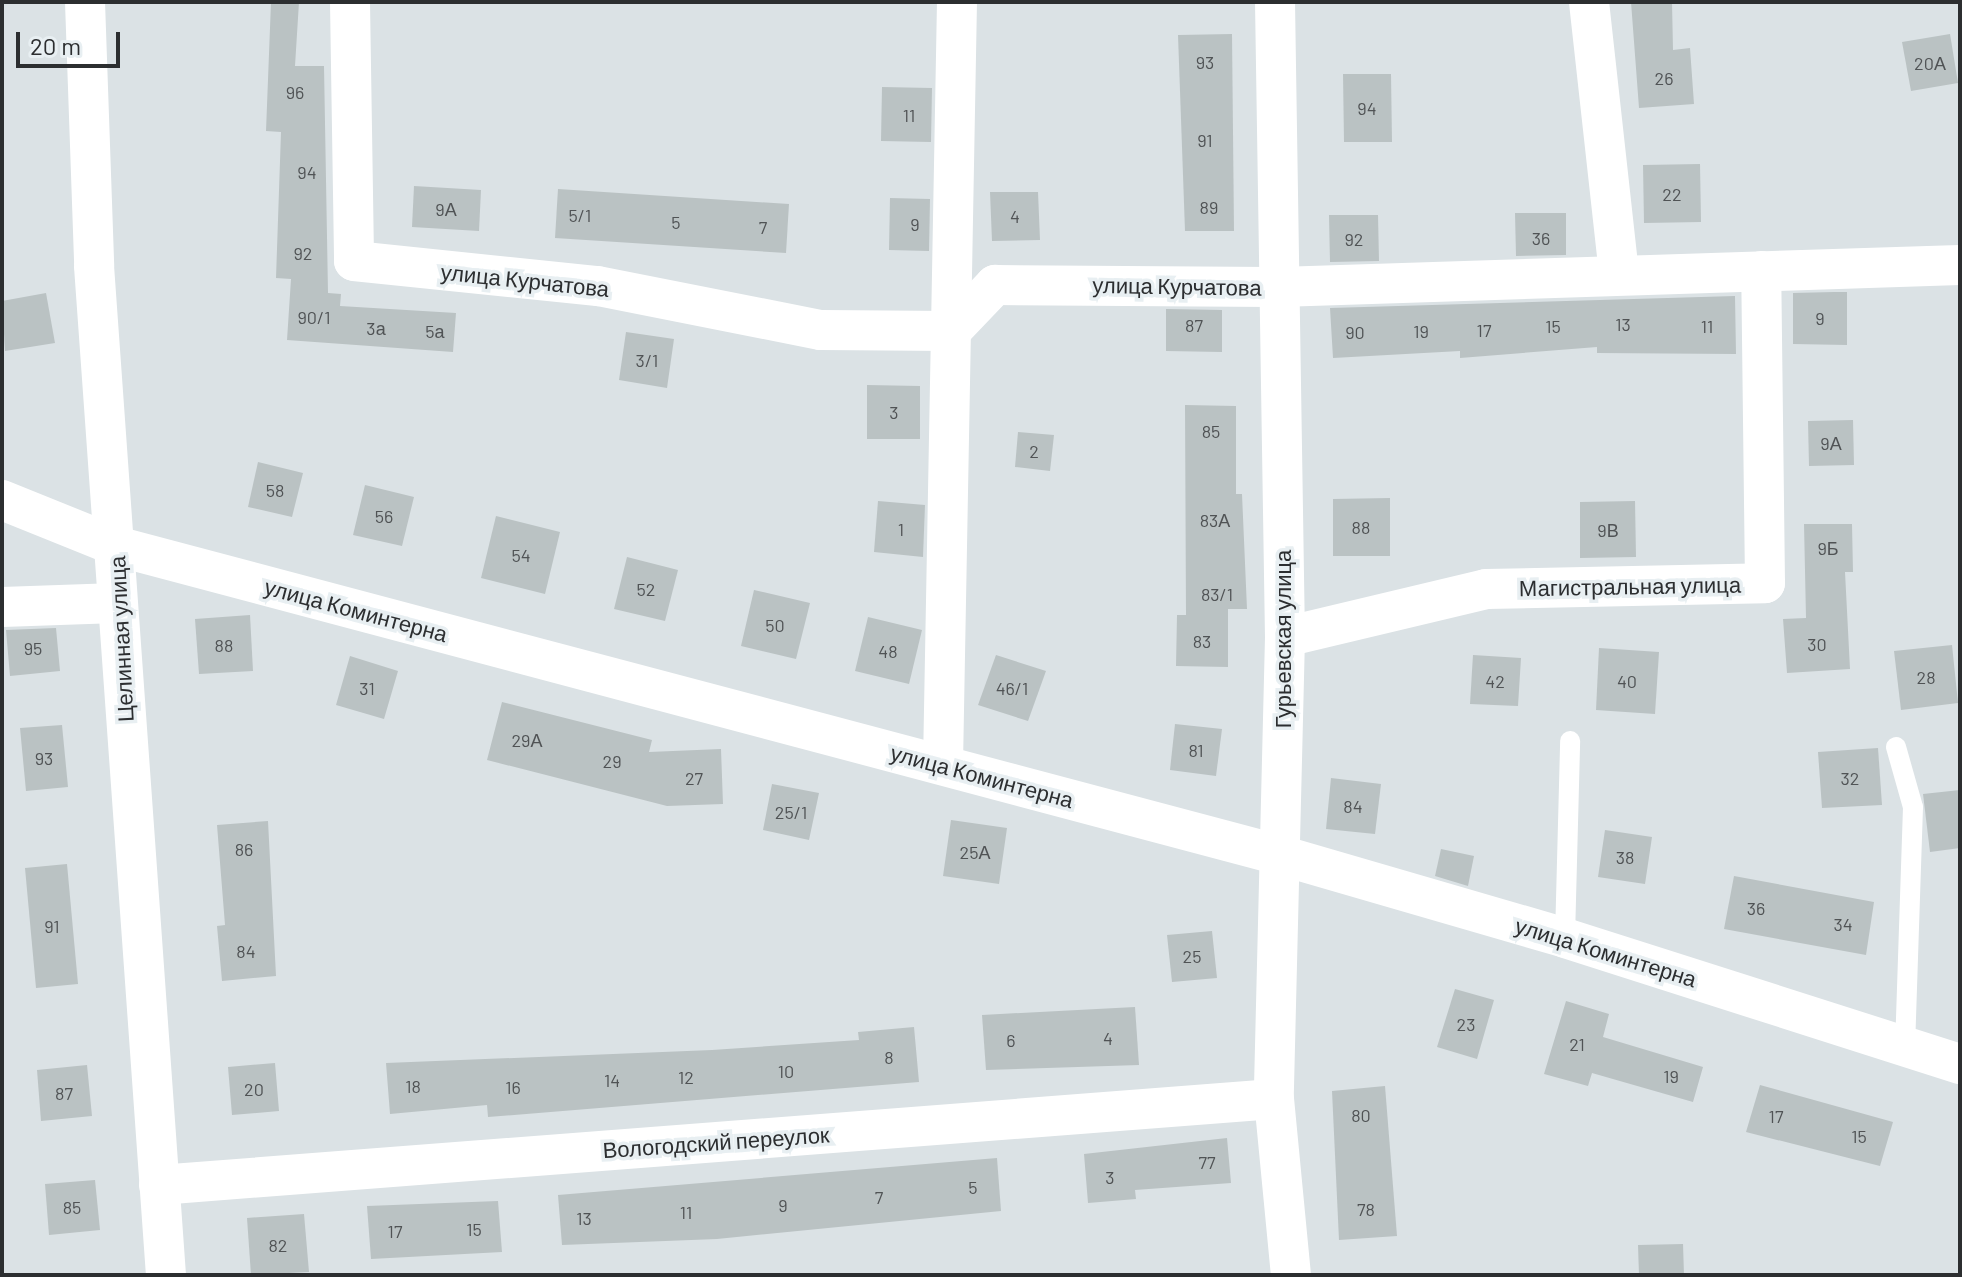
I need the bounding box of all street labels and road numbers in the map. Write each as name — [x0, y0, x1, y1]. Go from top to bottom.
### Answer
street label: улица Курчатова — [440, 258, 610, 302]
street label: улица Курчатова — [1092, 271, 1262, 301]
street label: Гурьевская улица — [1270, 550, 1296, 728]
street label: Целинная улица — [103, 555, 139, 723]
street label: Магистральная улица — [1519, 571, 1741, 601]
street label: улица Коминтерна — [262, 573, 450, 647]
street label: улица Коминтерна — [888, 739, 1076, 813]
street label: улица Коминтерна — [1512, 912, 1700, 992]
street label: Вологодский переулок — [602, 1121, 830, 1163]

